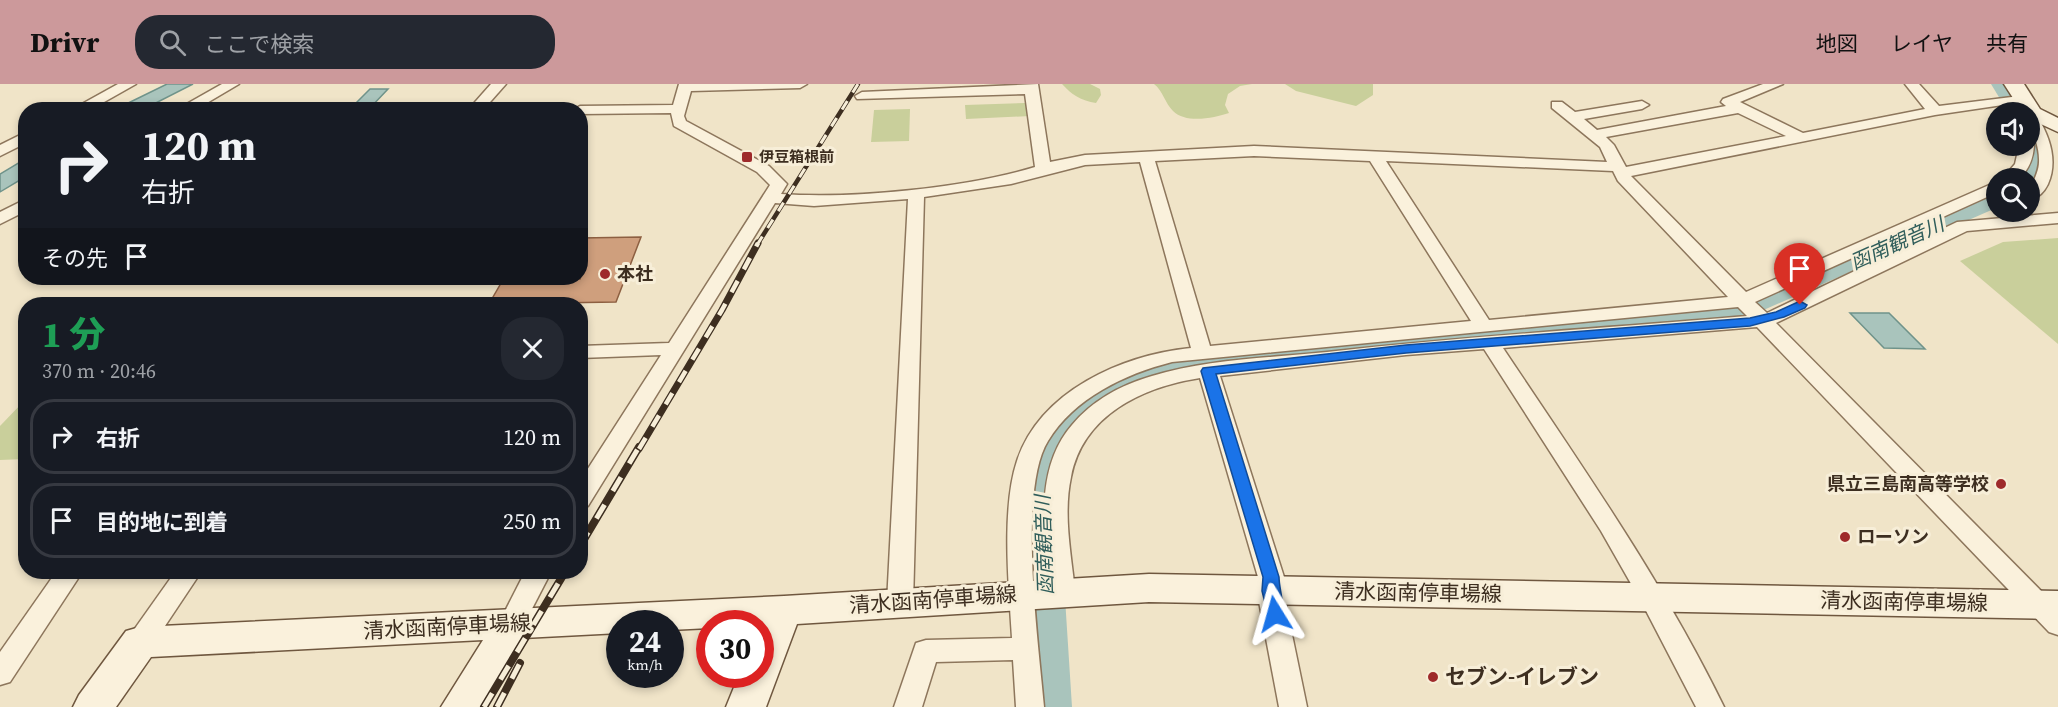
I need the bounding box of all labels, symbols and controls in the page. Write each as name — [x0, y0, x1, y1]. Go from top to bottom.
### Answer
search box — [135, 15, 555, 69]
text: Drivr — [30, 23, 99, 61]
icon: search — [156, 26, 189, 59]
text: ここで検索 — [204, 29, 314, 59]
text: 地図 — [1816, 29, 1858, 58]
text: レイヤ — [1891, 29, 1953, 58]
text: 共有 — [1986, 29, 2028, 58]
map controls — [1986, 102, 2040, 222]
button: sound — [1986, 102, 2040, 156]
text: 120 m — [141, 116, 256, 174]
icon: right — [42, 126, 120, 204]
place label: 伊豆箱根前 — [759, 146, 834, 167]
marker: 伊豆箱根前 — [740, 150, 754, 164]
button: search — [1986, 168, 2040, 222]
text: 右折 — [141, 174, 195, 211]
water label: 函南観音川 — [1846, 209, 1950, 276]
icon: arrive — [120, 240, 153, 273]
text: その先 — [42, 243, 108, 273]
pin — [1774, 243, 1825, 305]
icon: arrive — [1783, 252, 1816, 285]
place label: 本社 — [617, 261, 653, 286]
marker: 本社 — [598, 267, 612, 281]
text: 1 分 — [42, 310, 105, 359]
button: close — [501, 317, 564, 380]
text: 370 m · 20:46 — [42, 357, 156, 385]
icon: right — [45, 420, 78, 453]
text: 120 m — [503, 422, 561, 452]
text: 右折 — [96, 423, 140, 453]
place label: 県立三島南高等学校 — [1827, 471, 1989, 496]
marker: 県立三島南高等学校 — [1994, 477, 2008, 491]
water label: 函南観音川 — [1028, 493, 1060, 595]
icon: arrive — [45, 504, 78, 537]
text: 250 m — [503, 506, 561, 536]
text: 目的地に到着 — [96, 507, 228, 537]
place label: ローソン — [1857, 524, 1929, 549]
marker: ローソン — [1838, 530, 1852, 544]
street label: 清水函南停車場線 — [1334, 577, 1502, 608]
street label: 清水函南停車場線 — [848, 579, 1018, 620]
position arrow — [1243, 582, 1307, 646]
street label: 清水函南停車場線 — [1820, 586, 1988, 617]
street label: 清水函南停車場線 — [362, 608, 532, 645]
speed limit sign: 30 — [696, 610, 774, 688]
text: 24 — [629, 621, 661, 662]
text: km/h — [627, 654, 663, 675]
place label: セブン-イレブン — [1445, 662, 1599, 691]
marker: セブン-イレブン — [1426, 670, 1440, 684]

